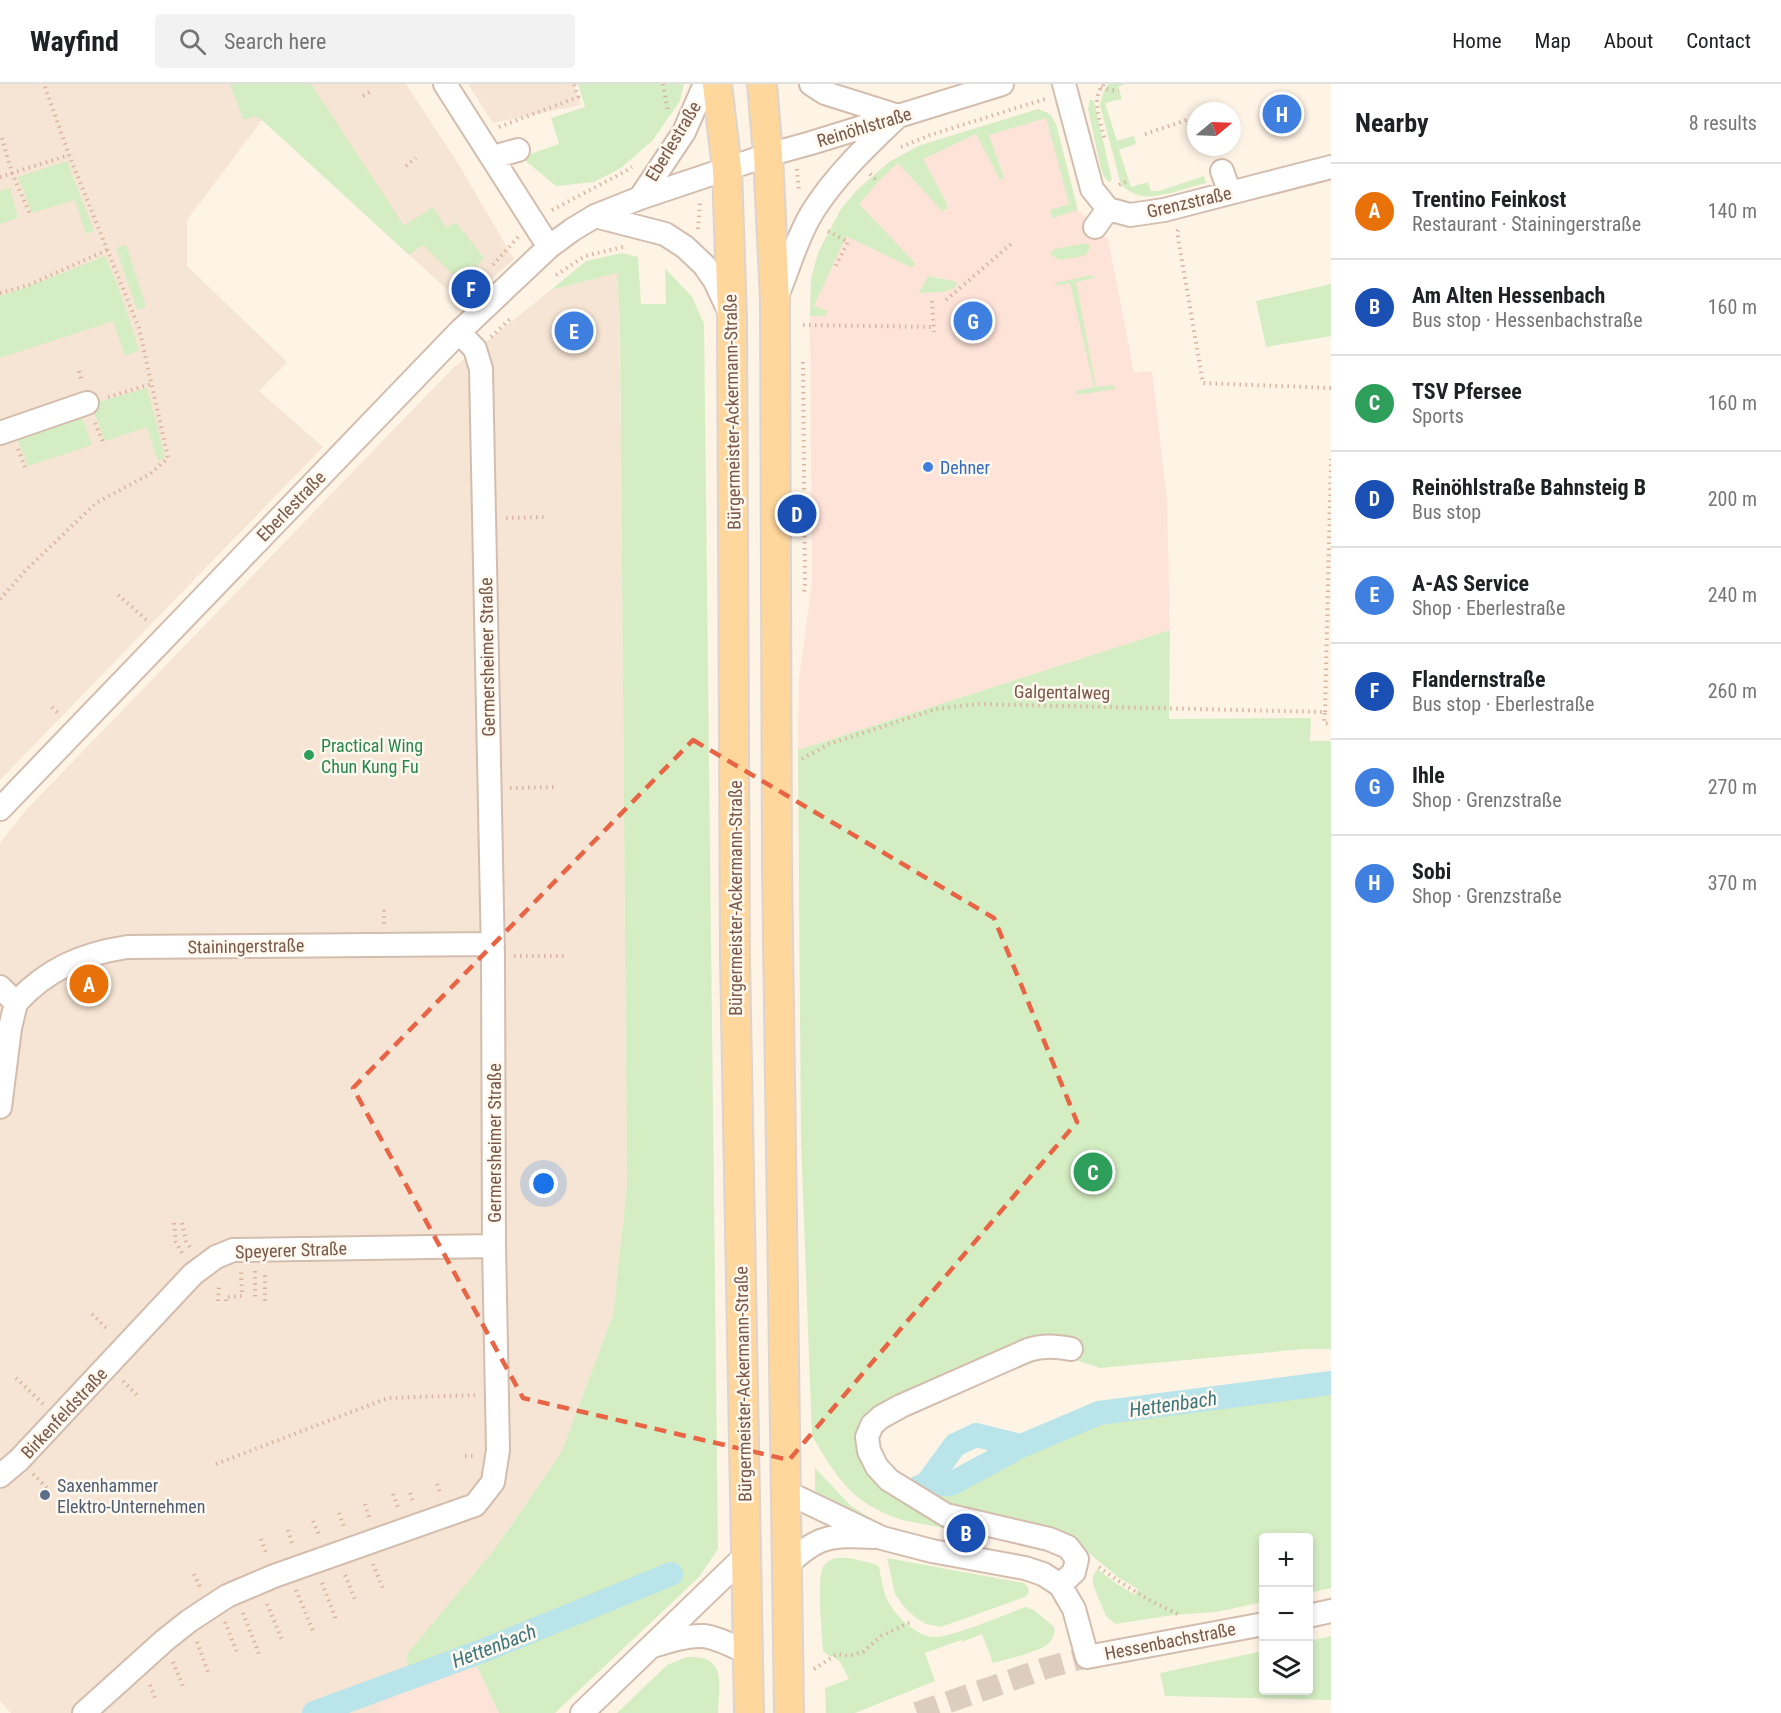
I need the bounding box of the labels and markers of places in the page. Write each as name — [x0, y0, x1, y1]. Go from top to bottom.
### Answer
pin: H — [1262, 92, 1302, 136]
pin: F — [452, 266, 490, 312]
pin: G — [954, 298, 992, 344]
pin: E — [554, 308, 594, 354]
place label: Dehner — [940, 457, 991, 478]
marker: Dehner — [921, 460, 935, 474]
pin: D — [778, 492, 816, 536]
place label: Practical Wing Chun Kung Fu — [321, 735, 423, 777]
marker: Practical Wing Chun Kung Fu — [302, 748, 316, 762]
pin: A — [70, 962, 109, 1006]
pin: C — [1074, 1150, 1112, 1194]
place label: Saxenhammer Elektro-Unternehmen — [57, 1475, 205, 1517]
marker: Saxenhammer Elektro-Unternehmen — [38, 1488, 52, 1502]
pin: B — [946, 1510, 986, 1556]

